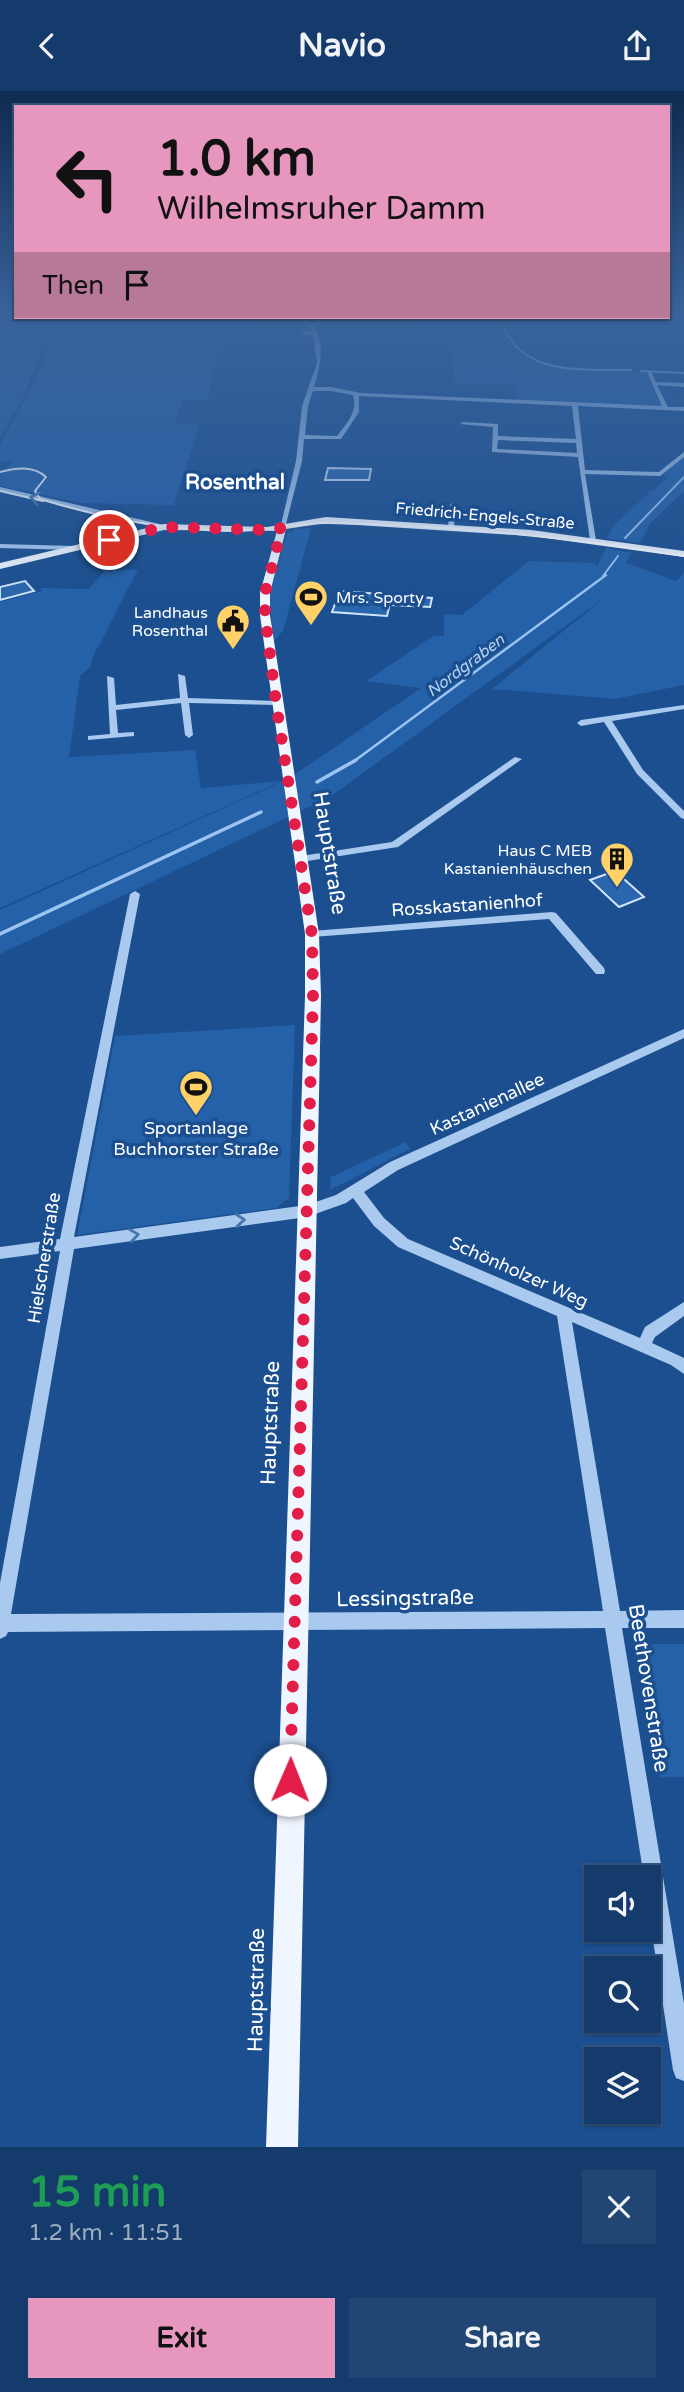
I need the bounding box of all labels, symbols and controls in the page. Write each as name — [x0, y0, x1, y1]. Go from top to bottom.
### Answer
icon: back — [28, 27, 66, 65]
text: Navio — [298, 27, 386, 65]
icon: share — [618, 27, 656, 65]
text: 1.0 km — [157, 130, 316, 189]
icon: left — [42, 133, 133, 224]
text: Wilhelmsruher Damm — [157, 190, 486, 228]
icon: arrive — [118, 266, 156, 304]
text: Then — [42, 270, 104, 301]
district label: Rosenthal — [185, 470, 285, 495]
one-way arrow — [29, 491, 41, 506]
street label: Friedrich-Engels-Straße — [394, 498, 575, 534]
pin — [79, 510, 139, 570]
icon: arrive — [90, 521, 128, 559]
sports icon: Mrs. Sporty — [292, 578, 330, 627]
place label: Mrs. Sporty — [336, 588, 424, 608]
public building icon: Landhaus Rosenthal — [214, 602, 252, 651]
place label: Landhaus Rosenthal — [132, 603, 208, 641]
water label: Nordgraben — [423, 629, 510, 702]
street label: Hauptstraße — [307, 790, 352, 916]
building icon: Haus C MEB Kastanienhäuschen — [598, 840, 636, 889]
place label: Haus C MEB Kastanienhäuschen — [444, 841, 592, 879]
street label: Rosskastanienhof — [391, 889, 544, 921]
sports icon: Sportanlage Buchhorster Straße — [177, 1068, 215, 1117]
street label: Kastanienallee — [426, 1068, 548, 1140]
place label: Sportanlage Buchhorster Straße — [113, 1117, 279, 1160]
street label: Hielscherstraße — [23, 1191, 65, 1325]
one-way arrow — [235, 1213, 246, 1228]
one-way arrow — [128, 1227, 140, 1242]
street label: Schönholzer Weg — [446, 1232, 592, 1312]
street label: Hauptstraße — [256, 1360, 285, 1485]
street label: Lessingstraße — [336, 1585, 474, 1612]
street label: Beethovenstraße — [623, 1602, 674, 1774]
position arrow — [253, 1743, 327, 1817]
map controls — [584, 1865, 661, 2124]
button: sound — [584, 1865, 661, 1942]
street label: Hauptstraße — [243, 1928, 270, 2052]
button: search — [584, 1956, 661, 2033]
button: layers — [584, 2047, 661, 2124]
text: 15 min — [28, 2167, 166, 2218]
button: close — [582, 2170, 656, 2244]
text: 1.2 km · 11:51 — [28, 2219, 184, 2247]
button: Exit — [28, 2298, 335, 2378]
button: Share — [349, 2298, 656, 2378]

